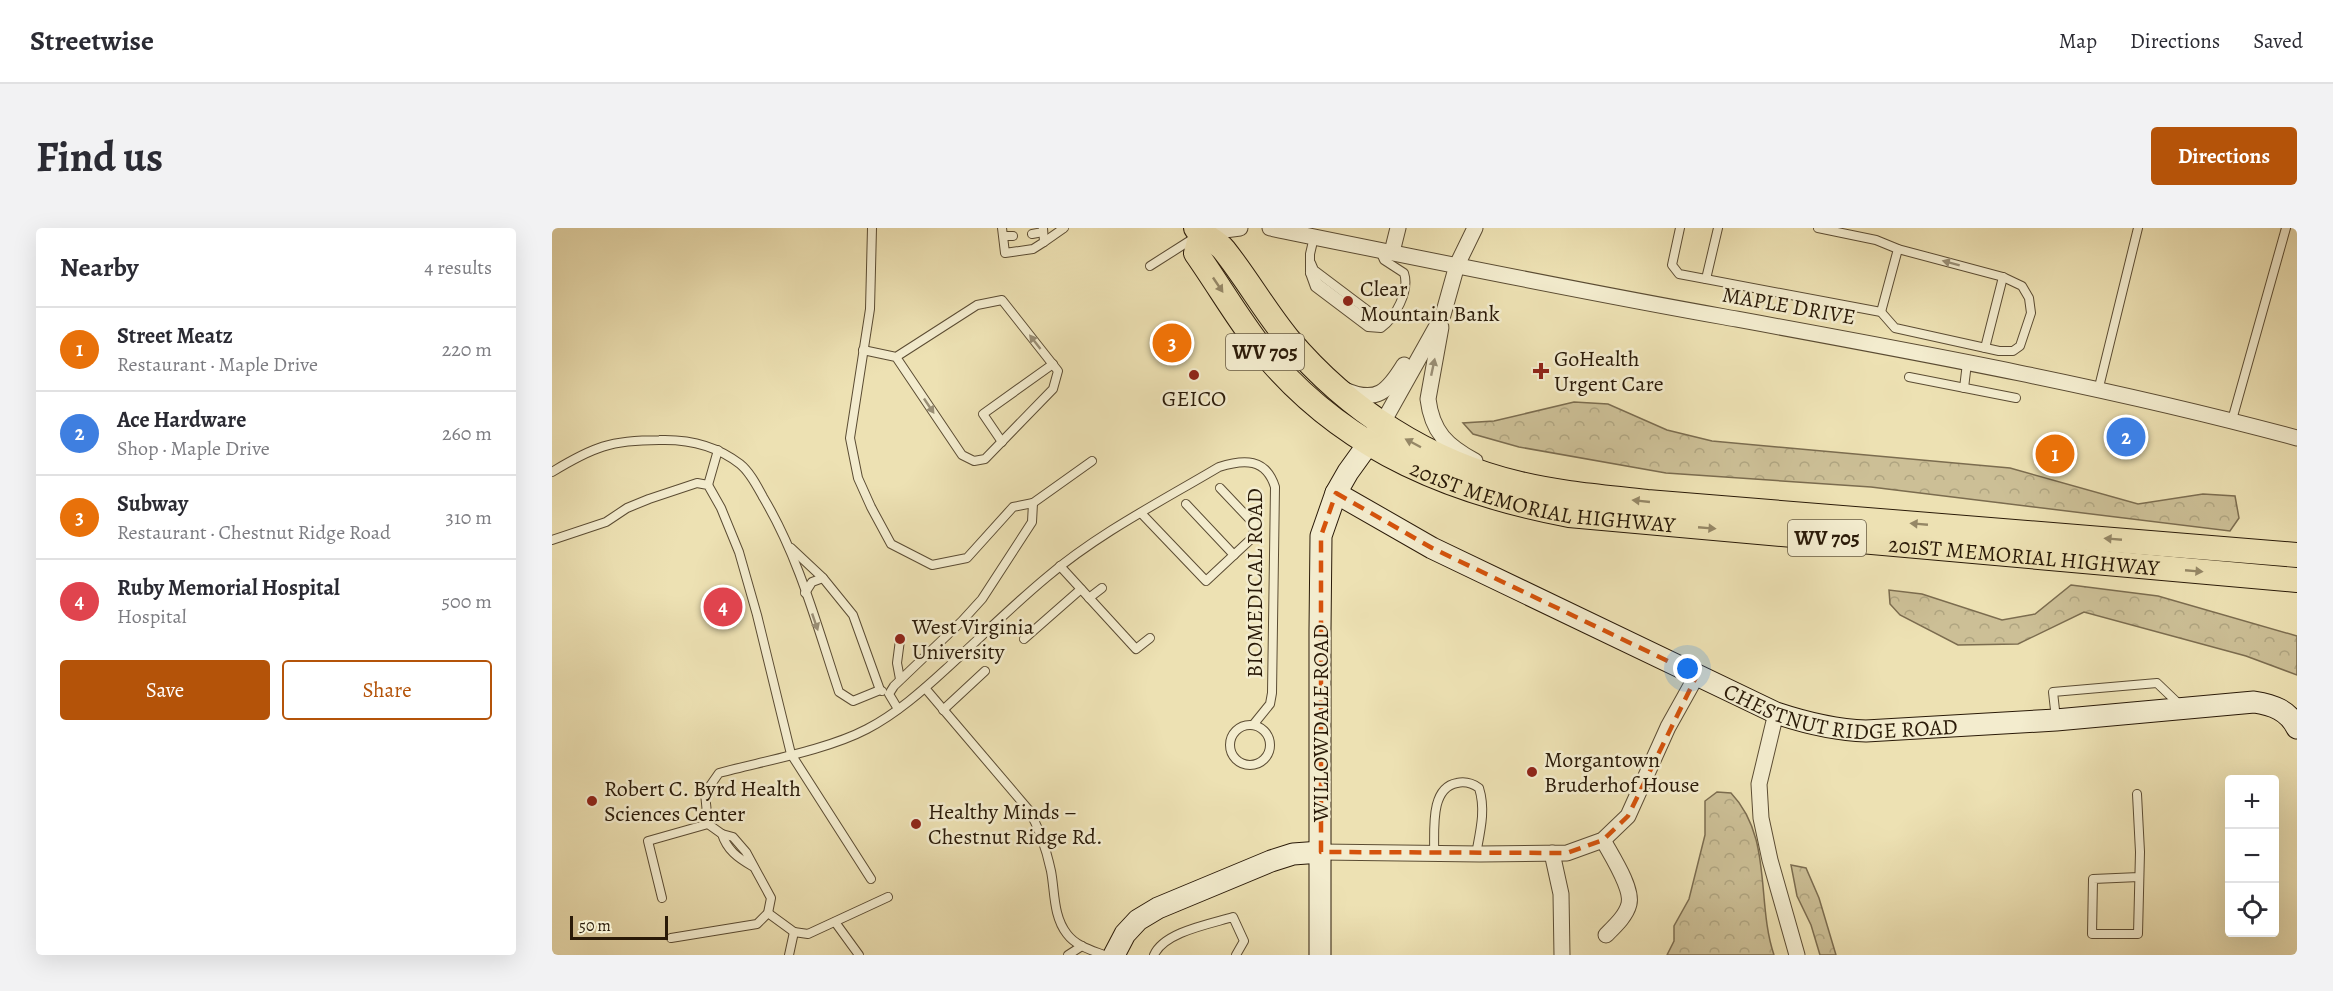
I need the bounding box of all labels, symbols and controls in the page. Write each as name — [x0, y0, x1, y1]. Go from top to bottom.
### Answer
text: Streetwise — [30, 22, 154, 60]
text: Map — [2059, 27, 2097, 55]
text: Directions — [2130, 27, 2220, 55]
text: Saved — [2253, 27, 2303, 55]
button: Directions — [2151, 127, 2297, 185]
text: Find us — [36, 128, 163, 185]
text: Nearby — [60, 250, 139, 285]
text: 4 results — [424, 254, 492, 281]
one-way arrow — [1942, 258, 1960, 267]
place label: Clear Mountain Bank — [1360, 274, 1500, 329]
one-way arrow — [1212, 277, 1223, 293]
street label: MAPLE DRIVE — [1720, 279, 1858, 332]
marker: Clear Mountain Bank — [1341, 294, 1355, 308]
pin: 3 — [1152, 320, 1192, 366]
text: Street Meatz — [117, 321, 233, 351]
one-way arrow — [1029, 334, 1042, 350]
road number: WV 705 — [1226, 334, 1304, 370]
text: 1 — [76, 336, 83, 363]
text: 220 m — [442, 336, 492, 363]
place label: GoHealth Urgent Care — [1554, 344, 1664, 399]
text: Restaurant · Maple Drive — [117, 351, 318, 378]
one-way arrow — [1429, 357, 1438, 376]
marker: GoHealth Urgent Care — [1532, 362, 1550, 380]
marker: GEICO — [1187, 368, 1201, 382]
place label: GEICO — [1162, 384, 1226, 414]
one-way arrow — [923, 398, 934, 414]
text: Ace Hardware — [117, 405, 246, 435]
pin: 2 — [2106, 414, 2146, 460]
text: 2 — [75, 420, 84, 447]
text: 260 m — [442, 420, 492, 447]
pin: 1 — [2036, 432, 2074, 476]
text: Shop · Maple Drive — [117, 435, 270, 462]
one-way arrow — [1404, 439, 1421, 448]
street label: 201ST MEMORIAL HIGHWAY — [1405, 454, 1678, 541]
street label: BIOMEDICAL ROAD — [1240, 488, 1270, 678]
text: Subway — [117, 489, 188, 519]
one-way arrow — [1631, 496, 1650, 506]
text: 3 — [75, 504, 84, 531]
text: 310 m — [446, 504, 492, 531]
text: Restaurant · Chestnut Ridge Road — [117, 519, 391, 546]
one-way arrow — [1909, 519, 1928, 528]
road number: WV 705 — [1788, 520, 1866, 556]
one-way arrow — [1698, 523, 1717, 533]
street label: 201ST MEMORIAL HIGHWAY — [1887, 530, 2162, 584]
one-way arrow — [2104, 535, 2123, 544]
one-way arrow — [2185, 566, 2204, 576]
text: Ruby Memorial Hospital — [117, 573, 340, 603]
pin: 4 — [704, 584, 742, 629]
text: 4 — [75, 588, 84, 615]
text: 500 m — [441, 588, 492, 615]
text: Hospital — [117, 603, 187, 630]
place label: West Virginia University — [911, 612, 1035, 667]
one-way arrow — [811, 613, 821, 631]
street label: WILLOWDALE ROAD — [1306, 624, 1336, 823]
marker: West Virginia University — [893, 632, 907, 646]
your location — [1673, 654, 1702, 683]
button: Save — [60, 660, 270, 720]
button: Share — [282, 660, 492, 720]
street label: CHESTNUT RIDGE ROAD — [1719, 676, 1958, 747]
place label: Morgantown Bruderhof House — [1544, 745, 1699, 800]
marker: Morgantown Bruderhof House — [1525, 765, 1539, 779]
place label: Robert C. Byrd Health Sciences Center — [604, 774, 801, 829]
map controls — [2225, 775, 2279, 937]
button: + — [2225, 775, 2279, 829]
marker: Robert C. Byrd Health Sciences Center — [585, 794, 599, 808]
place label: Healthy Minds – Chestnut Ridge Rd. — [928, 797, 1103, 852]
marker: Healthy Minds – Chestnut Ridge Rd. — [909, 817, 923, 831]
button: − — [2225, 829, 2279, 883]
button: locate — [2225, 883, 2279, 937]
scale bar — [570, 913, 668, 940]
text: 50 m — [579, 915, 611, 937]

